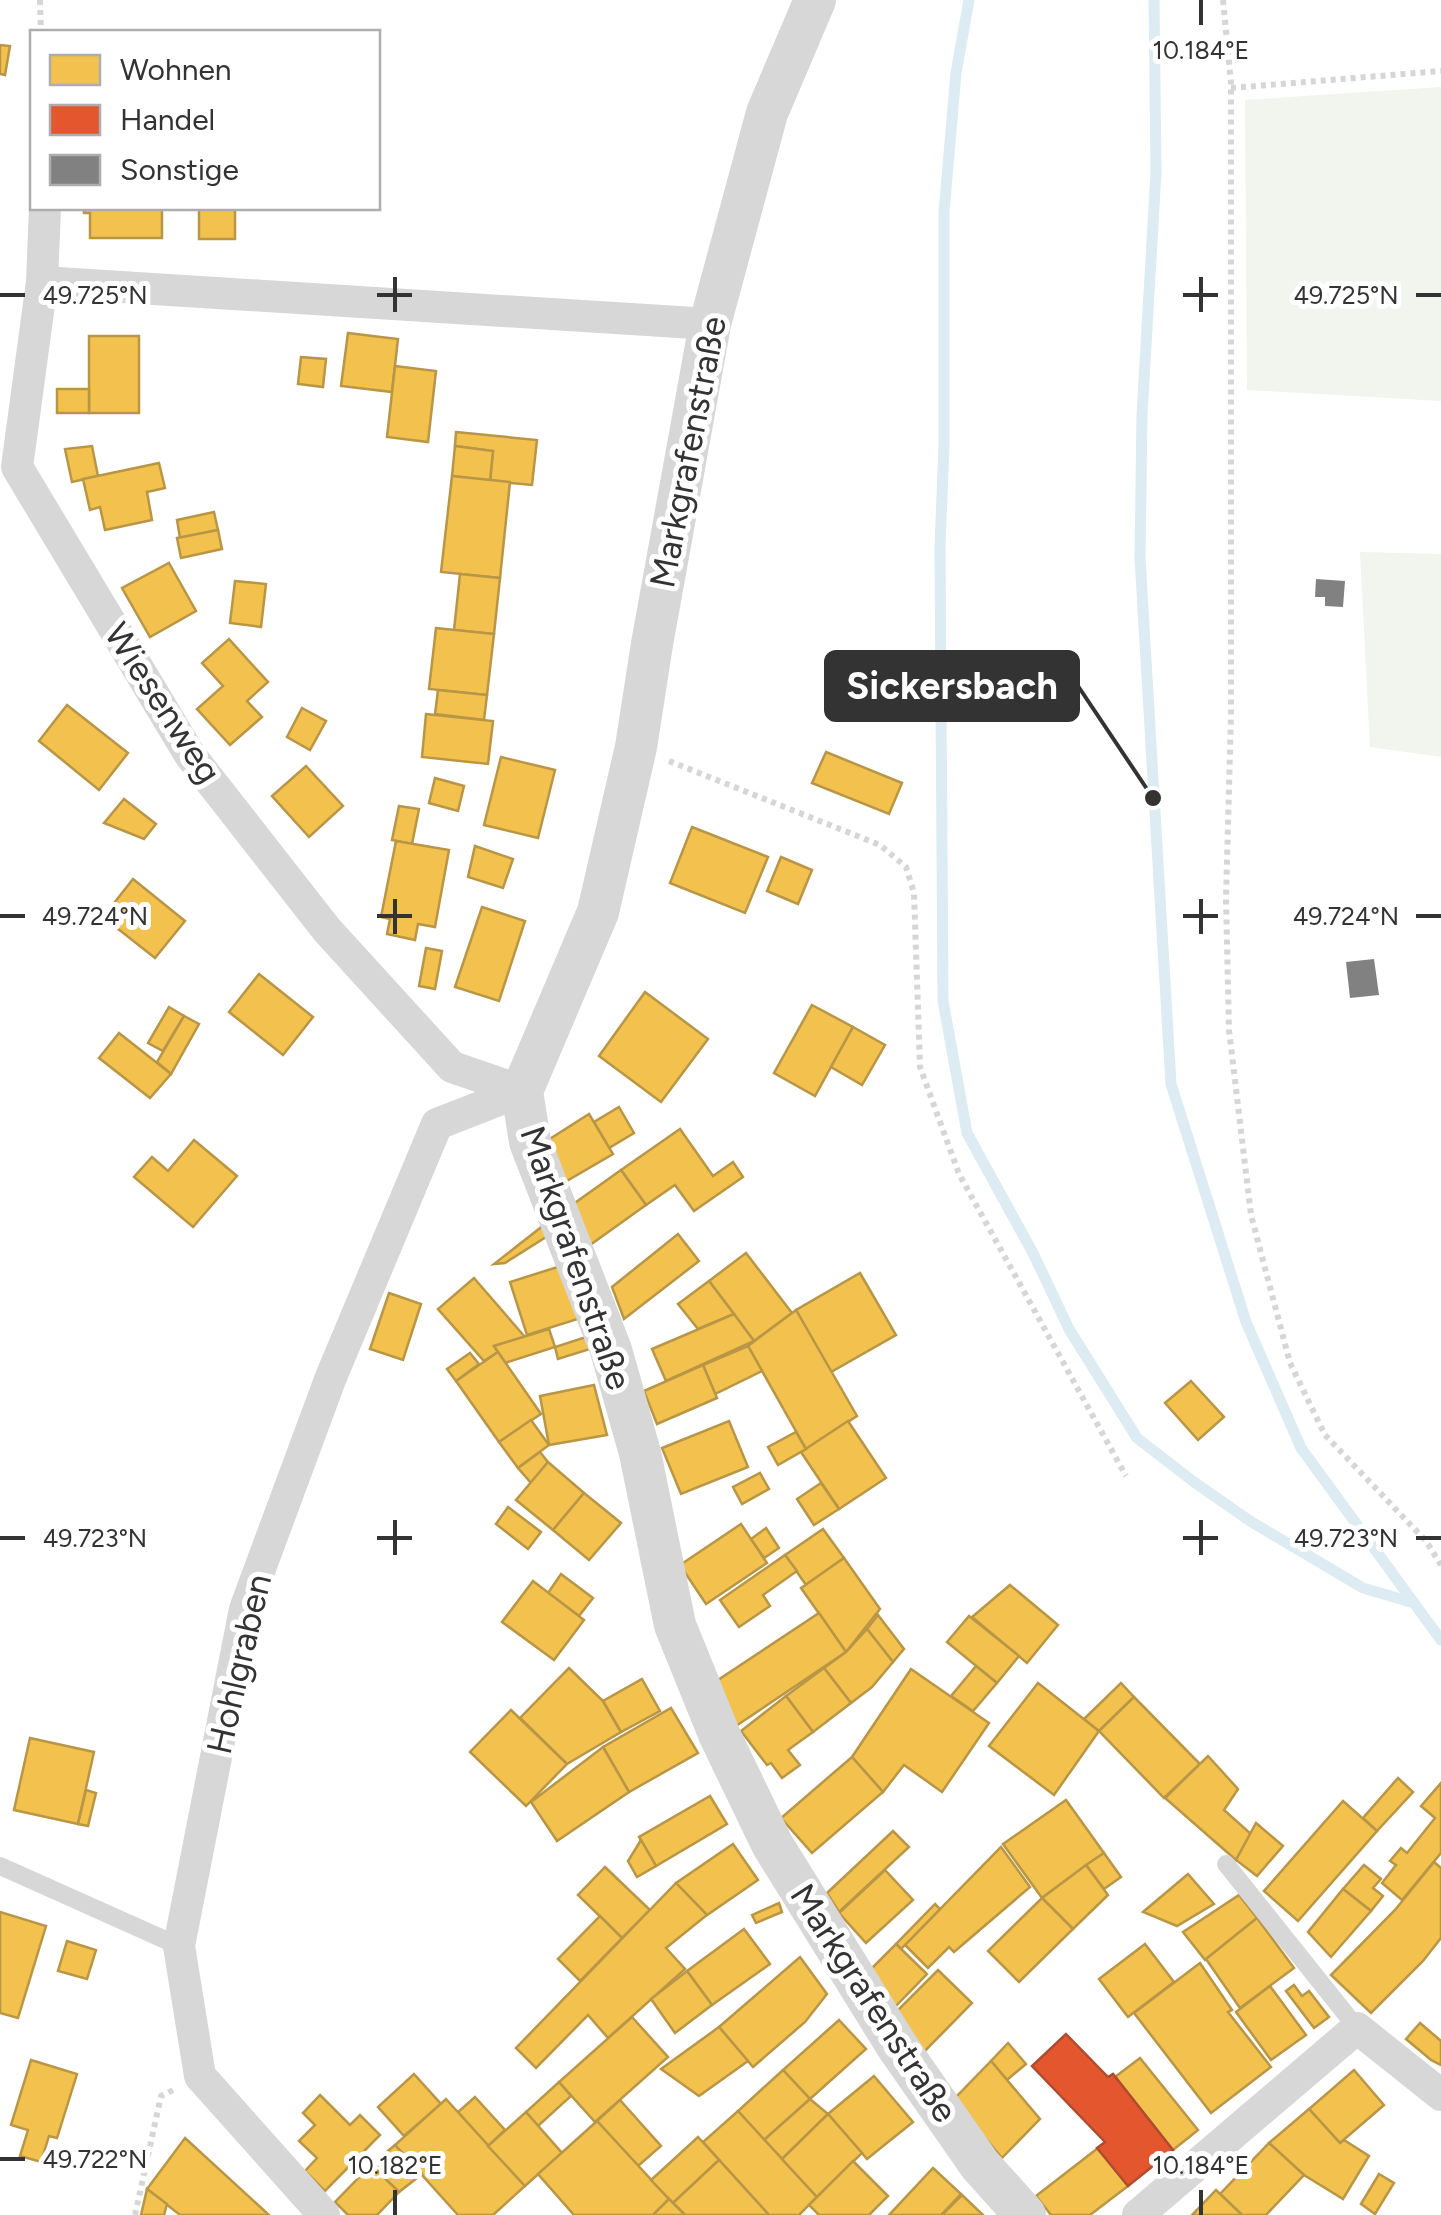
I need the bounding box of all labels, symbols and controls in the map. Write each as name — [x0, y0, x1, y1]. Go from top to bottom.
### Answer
legend — [30, 30, 380, 210]
text: 10.184°E — [1153, 35, 1249, 65]
text: Wohnen — [120, 51, 232, 88]
text: Handel — [120, 101, 215, 138]
text: Sonstige — [120, 151, 239, 188]
text: 49.725°N — [42, 280, 148, 310]
text: 49.725°N — [1293, 280, 1399, 310]
street label: Markgrafenstraße — [641, 313, 735, 591]
street label: Wiesenweg — [96, 615, 230, 791]
callout: Sickersbach — [826, 652, 1078, 720]
text: Sickersbach — [846, 663, 1058, 709]
text: 49.724°N — [42, 901, 148, 931]
text: 49.724°N — [1293, 901, 1399, 931]
street label: Markgrafenstraße — [511, 1121, 641, 1395]
text: 49.723°N — [43, 1523, 147, 1553]
text: 49.723°N — [1294, 1523, 1398, 1553]
street label: Hohlgraben — [198, 1570, 280, 1758]
street label: Markgrafenstraße — [781, 1876, 967, 2130]
text: 49.722°N — [43, 2144, 147, 2174]
text: 10.182°E — [347, 2150, 443, 2180]
text: 10.184°E — [1153, 2150, 1249, 2180]

